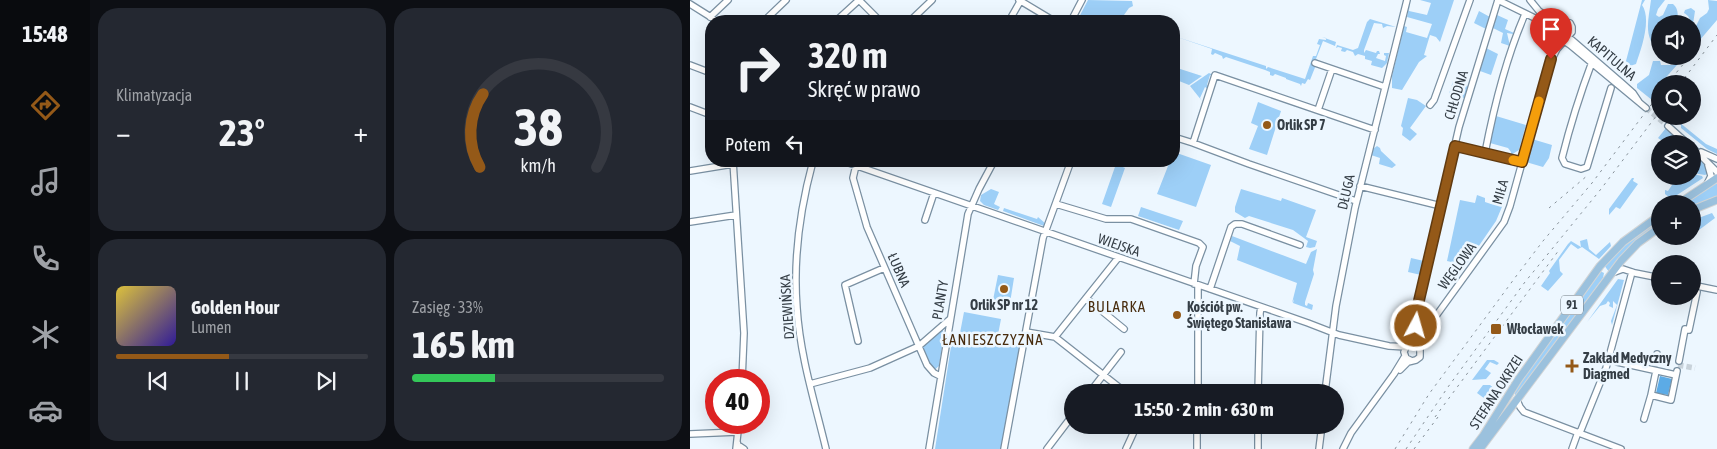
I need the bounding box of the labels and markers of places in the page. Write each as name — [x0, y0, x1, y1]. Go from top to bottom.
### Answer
pin — [1530, 8, 1572, 59]
place label: Orlik SP 7 — [1277, 117, 1326, 133]
marker: Orlik SP 7 — [1261, 119, 1273, 131]
marker: Orlik SP nr 12 — [998, 283, 1010, 295]
place label: Orlik SP nr 12 — [970, 297, 1038, 313]
place label: Kościół pw. Świętego Stanisława — [1187, 299, 1292, 331]
marker: Kościół pw. Świętego Stanisława — [1171, 309, 1183, 321]
place label: Włocławek — [1506, 321, 1564, 337]
marker: Włocławek — [1489, 322, 1503, 336]
place label: Zakład Medyczny Diagmed — [1583, 350, 1672, 382]
marker: Zakład Medyczny Diagmed — [1565, 359, 1579, 373]

